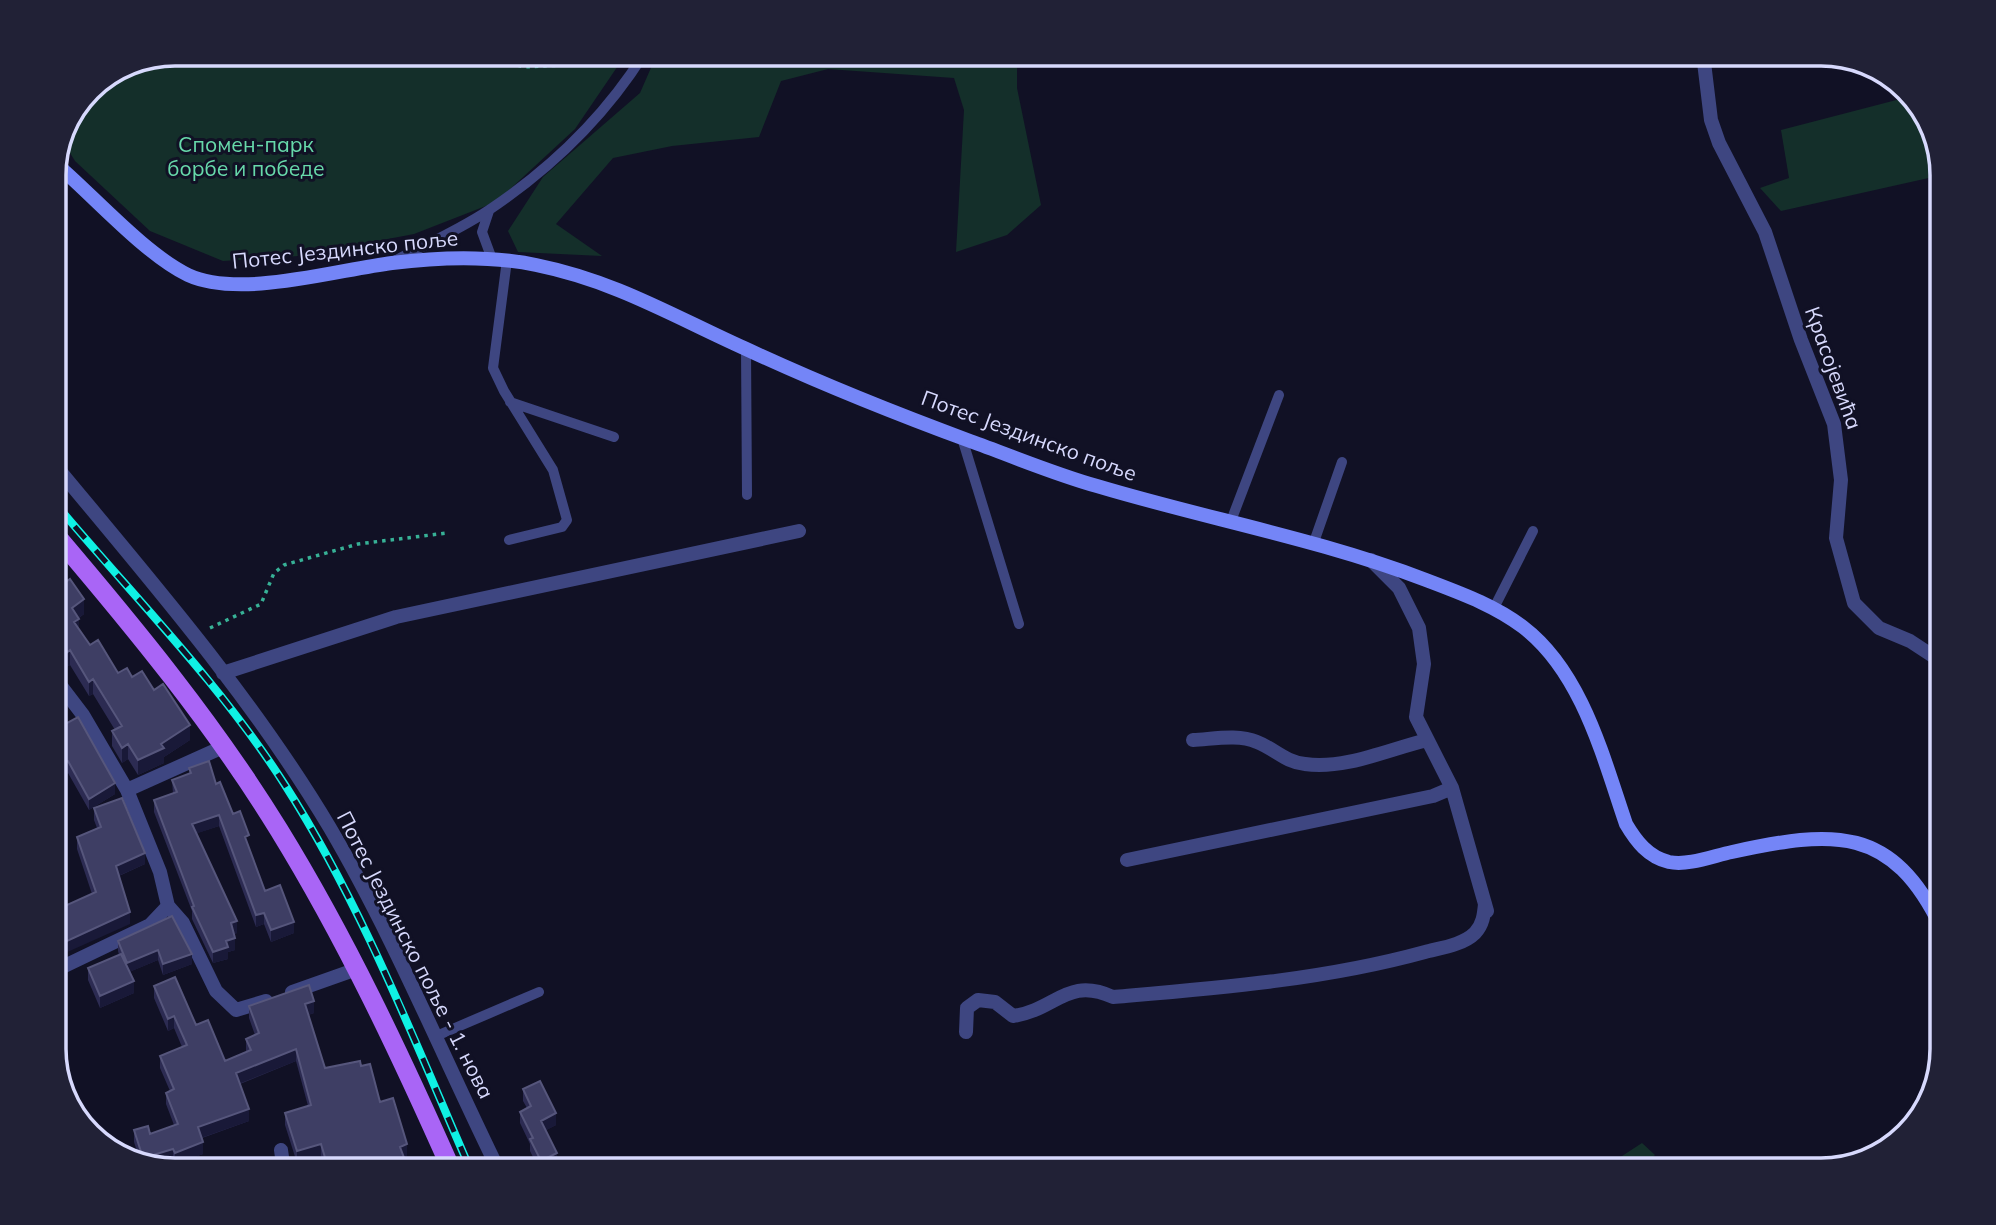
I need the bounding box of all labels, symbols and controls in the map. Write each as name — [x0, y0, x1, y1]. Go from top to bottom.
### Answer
park label: Спомен-парк борбе и победе — [167, 131, 325, 181]
street label: Потес Јездинско поље — [231, 224, 459, 274]
street label: Красојевића — [1800, 303, 1868, 433]
street label: Потес Јездинско поље — [918, 384, 1141, 486]
street label: Потес Јездинско поље - 1. нова — [332, 806, 500, 1103]

